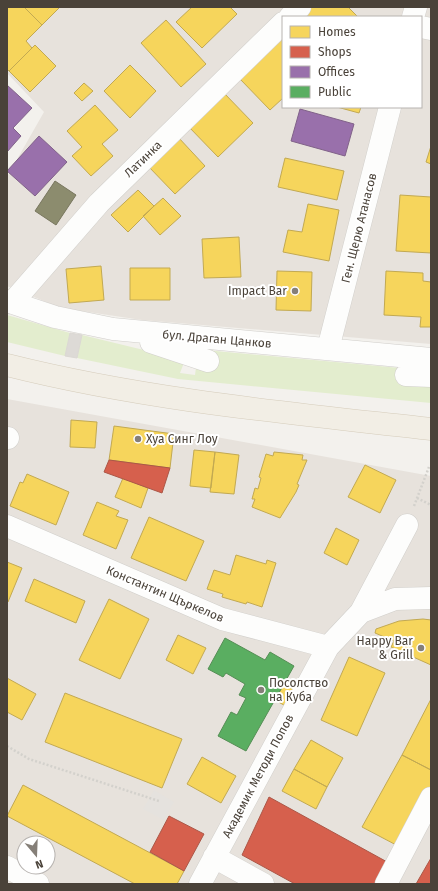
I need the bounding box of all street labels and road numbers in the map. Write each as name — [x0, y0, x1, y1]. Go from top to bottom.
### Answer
street label: Латинка — [121, 138, 165, 180]
street label: Ген. Щерю Атанасов — [339, 171, 380, 285]
street label: бул. Драган Цанков — [162, 327, 272, 351]
street label: Константин Щъркелов — [104, 563, 226, 625]
street label: Академик Методи Попов — [219, 712, 297, 840]

